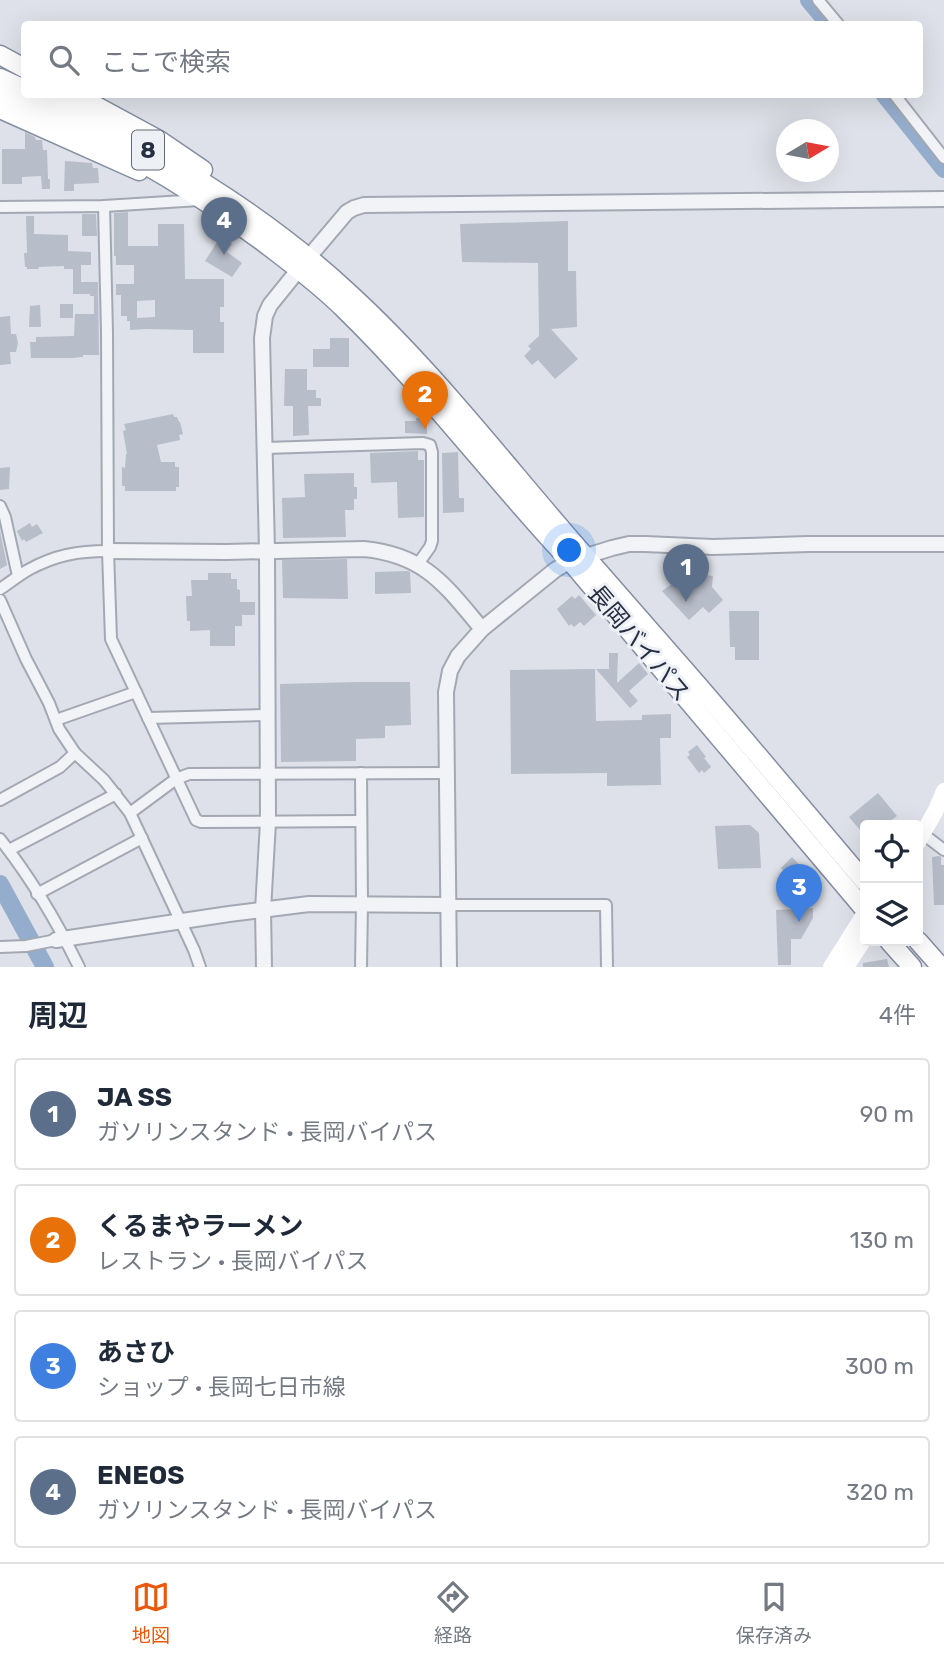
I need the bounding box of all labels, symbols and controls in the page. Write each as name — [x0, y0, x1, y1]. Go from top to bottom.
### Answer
search box — [21, 21, 923, 98]
icon: search — [45, 41, 83, 79]
text: ここで検索 — [101, 47, 231, 78]
north arrow — [776, 119, 839, 182]
road number: 8 — [132, 130, 164, 169]
pin: 4 — [201, 197, 247, 255]
pin: 2 — [402, 371, 448, 429]
your location — [552, 533, 586, 567]
pin: 1 — [663, 544, 709, 602]
street label: 長岡バイパス — [582, 579, 696, 707]
map controls — [860, 820, 923, 946]
button: locate — [860, 820, 923, 883]
pin: 3 — [776, 864, 822, 922]
button: layers — [860, 883, 923, 946]
text: 周辺 — [28, 998, 88, 1034]
text: 4件 — [879, 1001, 916, 1029]
text: JA SS — [97, 1082, 172, 1113]
text: 1 — [47, 1100, 59, 1128]
text: 90 m — [860, 1100, 914, 1128]
text: ガソリンスタンド · 長岡バイパス — [97, 1118, 437, 1146]
text: くるまやラーメン — [97, 1211, 303, 1242]
text: 2 — [46, 1226, 60, 1254]
text: 130 m — [850, 1226, 914, 1254]
text: レストラン · 長岡バイパス — [97, 1247, 368, 1275]
text: あさひ — [97, 1337, 175, 1368]
text: 3 — [45, 1352, 61, 1380]
text: 300 m — [845, 1352, 914, 1380]
text: ショップ · 長岡七日市線 — [97, 1373, 346, 1401]
text: ENEOS — [97, 1460, 185, 1491]
text: 4 — [45, 1478, 61, 1506]
text: 320 m — [846, 1478, 914, 1506]
text: ガソリンスタンド · 長岡バイパス — [97, 1496, 437, 1524]
tab: 地図 — [132, 1578, 170, 1647]
tab: 経路 — [434, 1578, 472, 1647]
tab: 保存済み — [736, 1578, 812, 1647]

